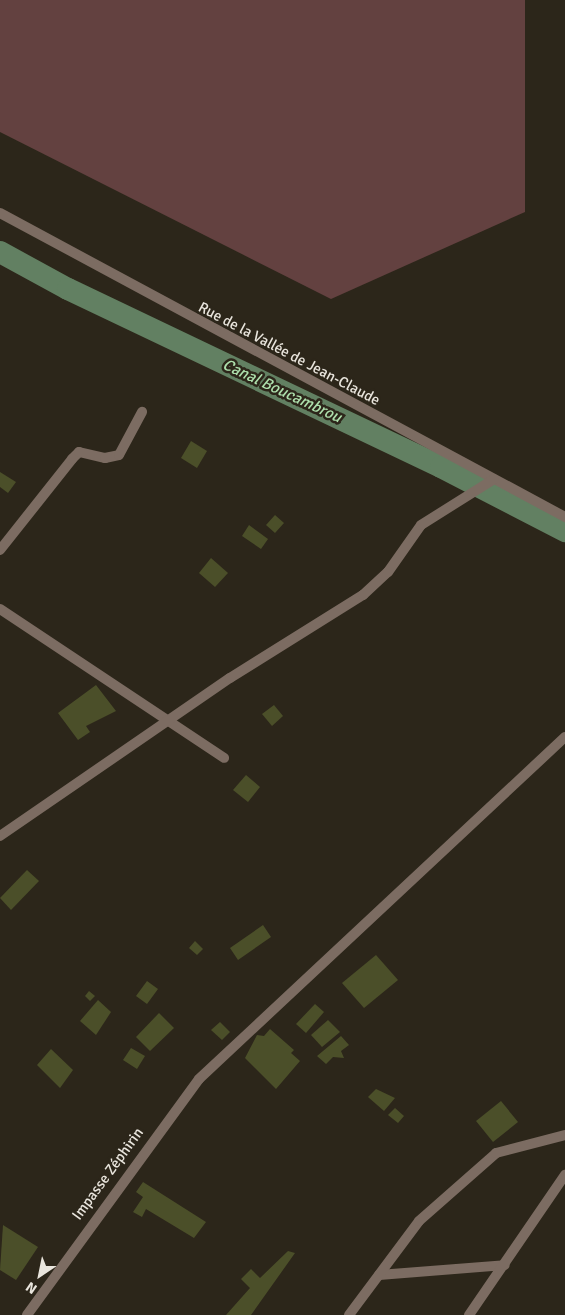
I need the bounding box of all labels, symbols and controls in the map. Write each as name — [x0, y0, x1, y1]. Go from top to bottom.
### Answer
street label: Rue de la Vallée de Jean-Claude — [195, 298, 383, 410]
water label: Canal Boucambrou — [220, 355, 344, 427]
street label: Impasse Zéphirin — [69, 1124, 147, 1224]
north arrow — [15, 1250, 65, 1300]
text: N — [23, 1278, 40, 1298]

